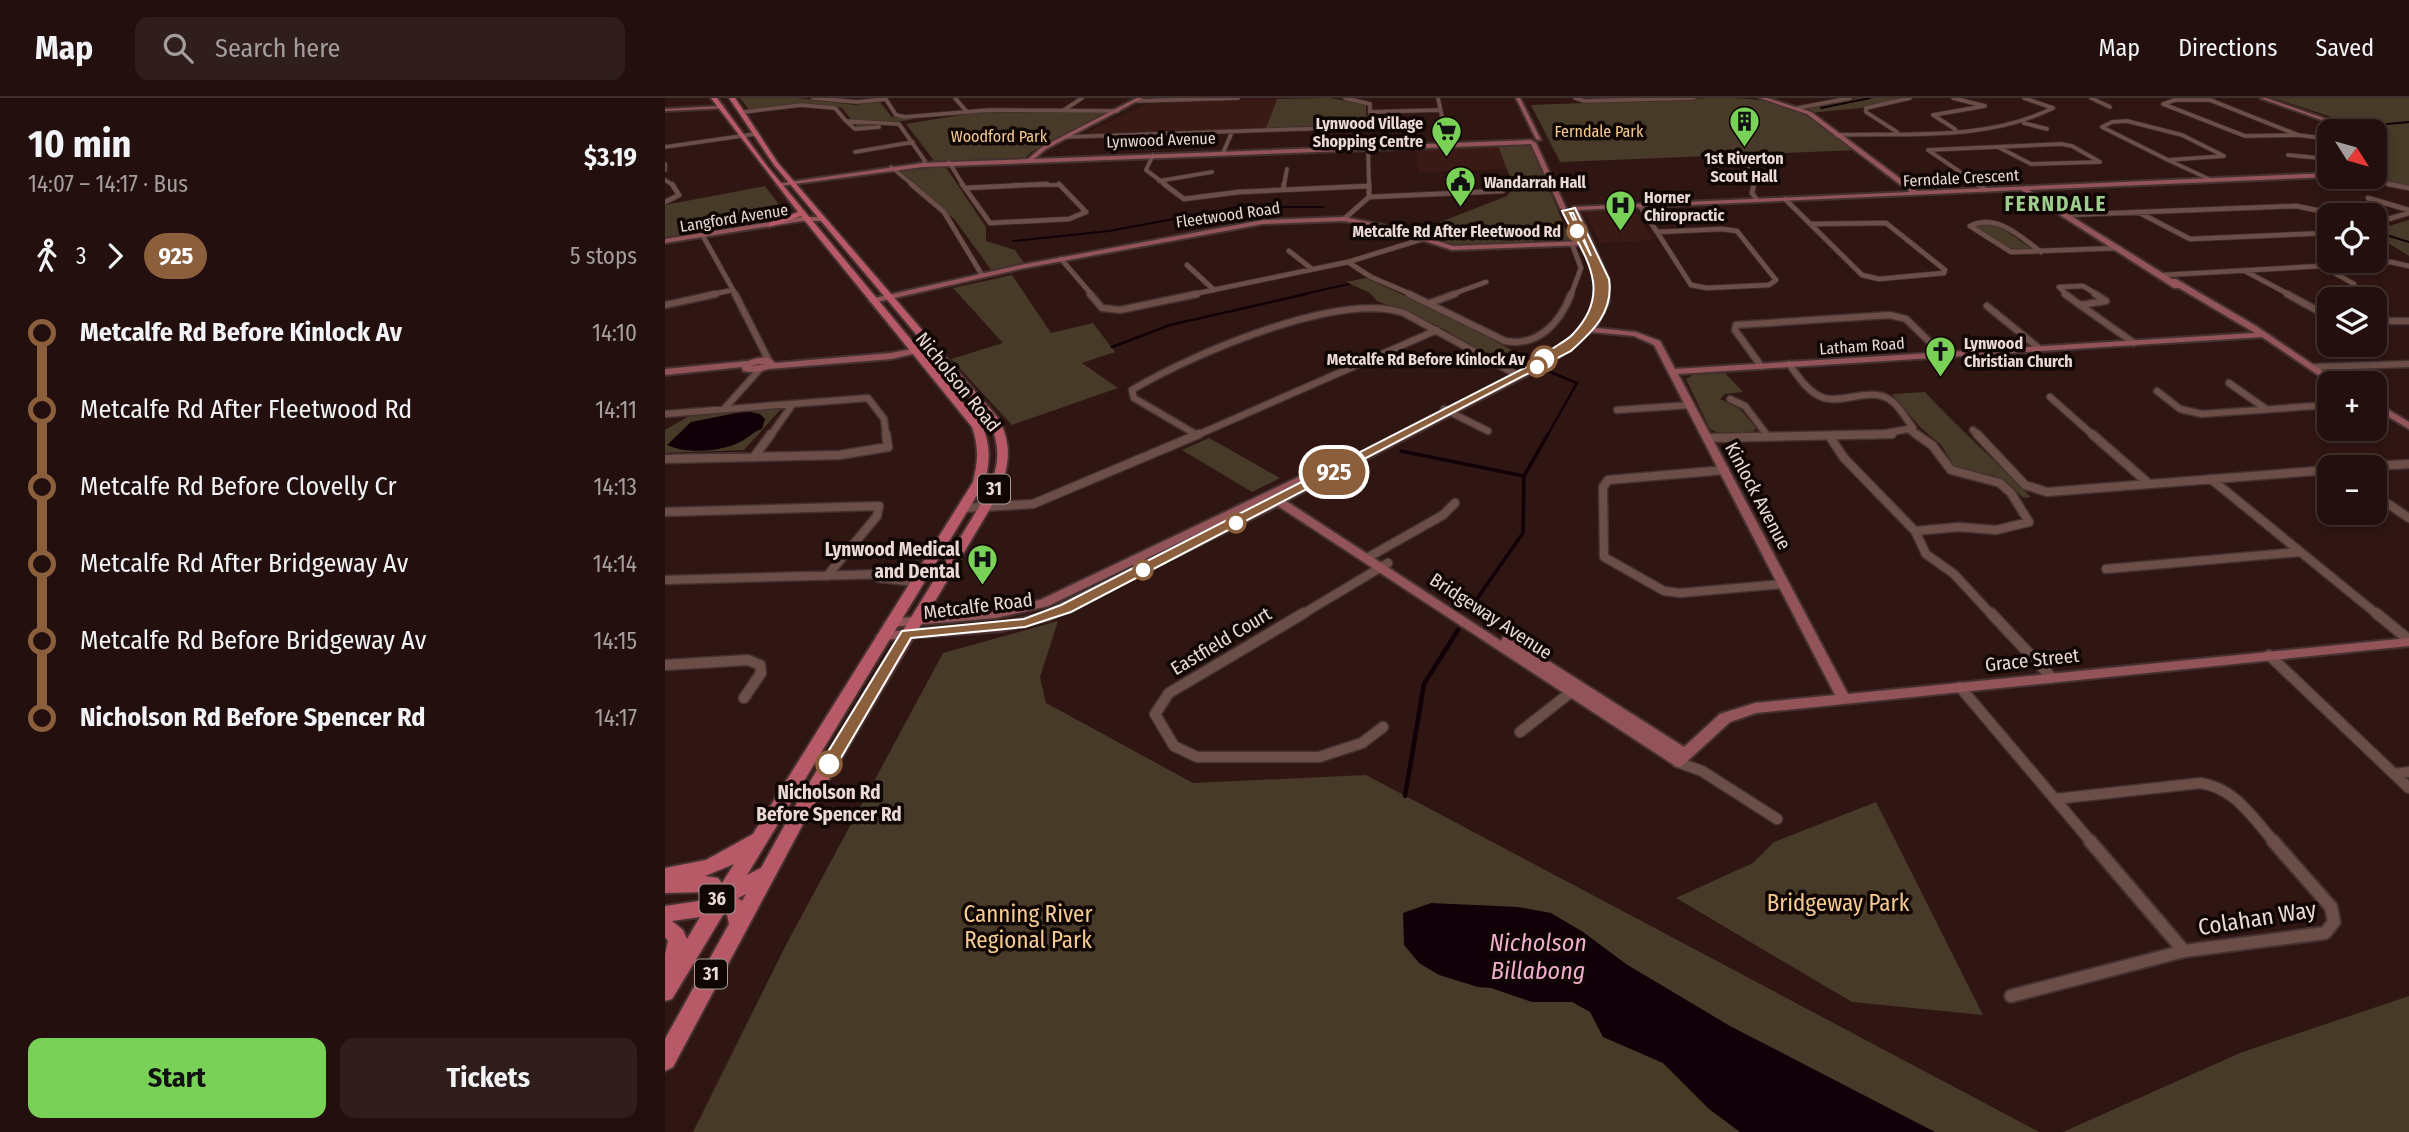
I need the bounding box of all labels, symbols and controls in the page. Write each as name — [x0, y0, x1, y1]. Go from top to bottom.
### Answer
search box — [135, 17, 625, 80]
text: Map — [35, 28, 93, 68]
icon: search — [159, 29, 197, 67]
text: Search here — [215, 33, 340, 64]
text: Map — [2099, 34, 2140, 62]
text: Directions — [2178, 34, 2277, 62]
text: Saved — [2315, 34, 2374, 62]
building icon: 1st Riverton Scout Hall — [1727, 104, 1761, 148]
place label: Lynwood Village Shopping Centre — [1313, 114, 1423, 151]
supermarket icon: Lynwood Village Shopping Centre — [1429, 115, 1463, 159]
north arrow — [2317, 119, 2387, 189]
map controls — [2317, 119, 2387, 525]
text: 10 min — [28, 121, 131, 167]
park label: Ferndale Park — [1555, 122, 1644, 141]
park label: Woodford Park — [951, 127, 1048, 146]
street label: Lynwood Avenue — [1106, 129, 1216, 151]
text: $3.19 — [584, 142, 637, 173]
place label: 1st Riverton Scout Hall — [1704, 149, 1784, 186]
public building icon: Wandarrah Hall — [1444, 165, 1478, 209]
street label: Ferndale Crescent — [1902, 165, 2020, 191]
text: 14:07 – 14:17 · Bus — [28, 170, 188, 198]
place label: Wandarrah Hall — [1484, 173, 1587, 192]
place label: Horner Chiropractic — [1644, 188, 1724, 225]
hospital icon: Horner Chiropractic — [1604, 189, 1638, 233]
district label: FERNDALE — [2004, 191, 2108, 217]
street label: Fleetwood Road — [1175, 198, 1281, 232]
street label: Langford Avenue — [678, 200, 790, 236]
button: locate — [2317, 203, 2387, 273]
marker: Metcalfe Rd After Fleetwood Rd — [1567, 221, 1587, 241]
place label: Metcalfe Rd After Fleetwood Rd — [1352, 222, 1561, 241]
icon: walk — [28, 237, 66, 275]
icon: forward — [96, 237, 134, 275]
text: 3 — [76, 242, 86, 270]
text: 925 — [158, 242, 193, 270]
text: 5 stops — [570, 242, 637, 270]
button: layers — [2317, 287, 2387, 357]
text: Metcalfe Rd Before Kinlock Av — [80, 317, 402, 348]
text: 14:10 — [592, 319, 637, 347]
street label: Nicholson Road — [911, 328, 1005, 436]
street label: Latham Road — [1819, 334, 1905, 358]
place label: Lynwood Christian Church — [1964, 334, 2073, 371]
church icon: Lynwood Christian Church — [1924, 335, 1958, 379]
marker: Metcalfe Rd Before Kinlock Av — [1531, 346, 1557, 372]
place label: Metcalfe Rd Before Kinlock Av — [1327, 350, 1525, 369]
unlabelled marker — [1527, 357, 1547, 377]
button: + — [2317, 371, 2387, 441]
text: Metcalfe Rd After Fleetwood Rd — [80, 394, 412, 425]
text: 14:11 — [595, 396, 637, 424]
street label: Kinlock Avenue — [1720, 438, 1796, 554]
line badge: 925 — [1294, 449, 1374, 495]
button: − — [2317, 455, 2387, 525]
text: 925 — [1317, 458, 1351, 486]
text: Metcalfe Rd Before Clovelly Cr — [80, 471, 397, 502]
text: 14:13 — [594, 473, 637, 501]
road number: 31 — [978, 474, 1010, 503]
unlabelled marker — [1226, 513, 1246, 533]
place label: Lynwood Medical and Dental — [825, 538, 961, 583]
hospital icon: Lynwood Medical and Dental — [966, 543, 1000, 587]
text: Metcalfe Rd After Bridgeway Av — [80, 548, 408, 579]
text: 14:14 — [593, 550, 637, 578]
unlabelled marker — [1133, 560, 1153, 580]
street label: Bridgeway Avenue — [1425, 568, 1557, 664]
street label: Metcalfe Road — [922, 588, 1034, 624]
street label: Eastfield Court — [1167, 602, 1276, 680]
text: Metcalfe Rd Before Bridgeway Av — [80, 625, 426, 656]
text: 14:15 — [593, 627, 637, 655]
street label: Grace Street — [1984, 644, 2081, 676]
text: Nicholson Rd Before Spencer Rd — [80, 702, 425, 733]
text: 14:17 — [595, 704, 637, 732]
marker: Nicholson Rd Before Spencer Rd — [816, 751, 842, 777]
place label: Nicholson Rd Before Spencer Rd — [756, 781, 902, 826]
road number: 36 — [699, 884, 735, 914]
park label: Bridgeway Park — [1767, 889, 1910, 917]
street label: Colahan Way — [2196, 895, 2319, 941]
park label: Canning River Regional Park — [964, 900, 1092, 954]
water label: Nicholson Billabong — [1489, 929, 1587, 985]
road number: 31 — [695, 960, 727, 988]
button: Start — [28, 1038, 326, 1118]
button: Tickets — [340, 1038, 637, 1118]

